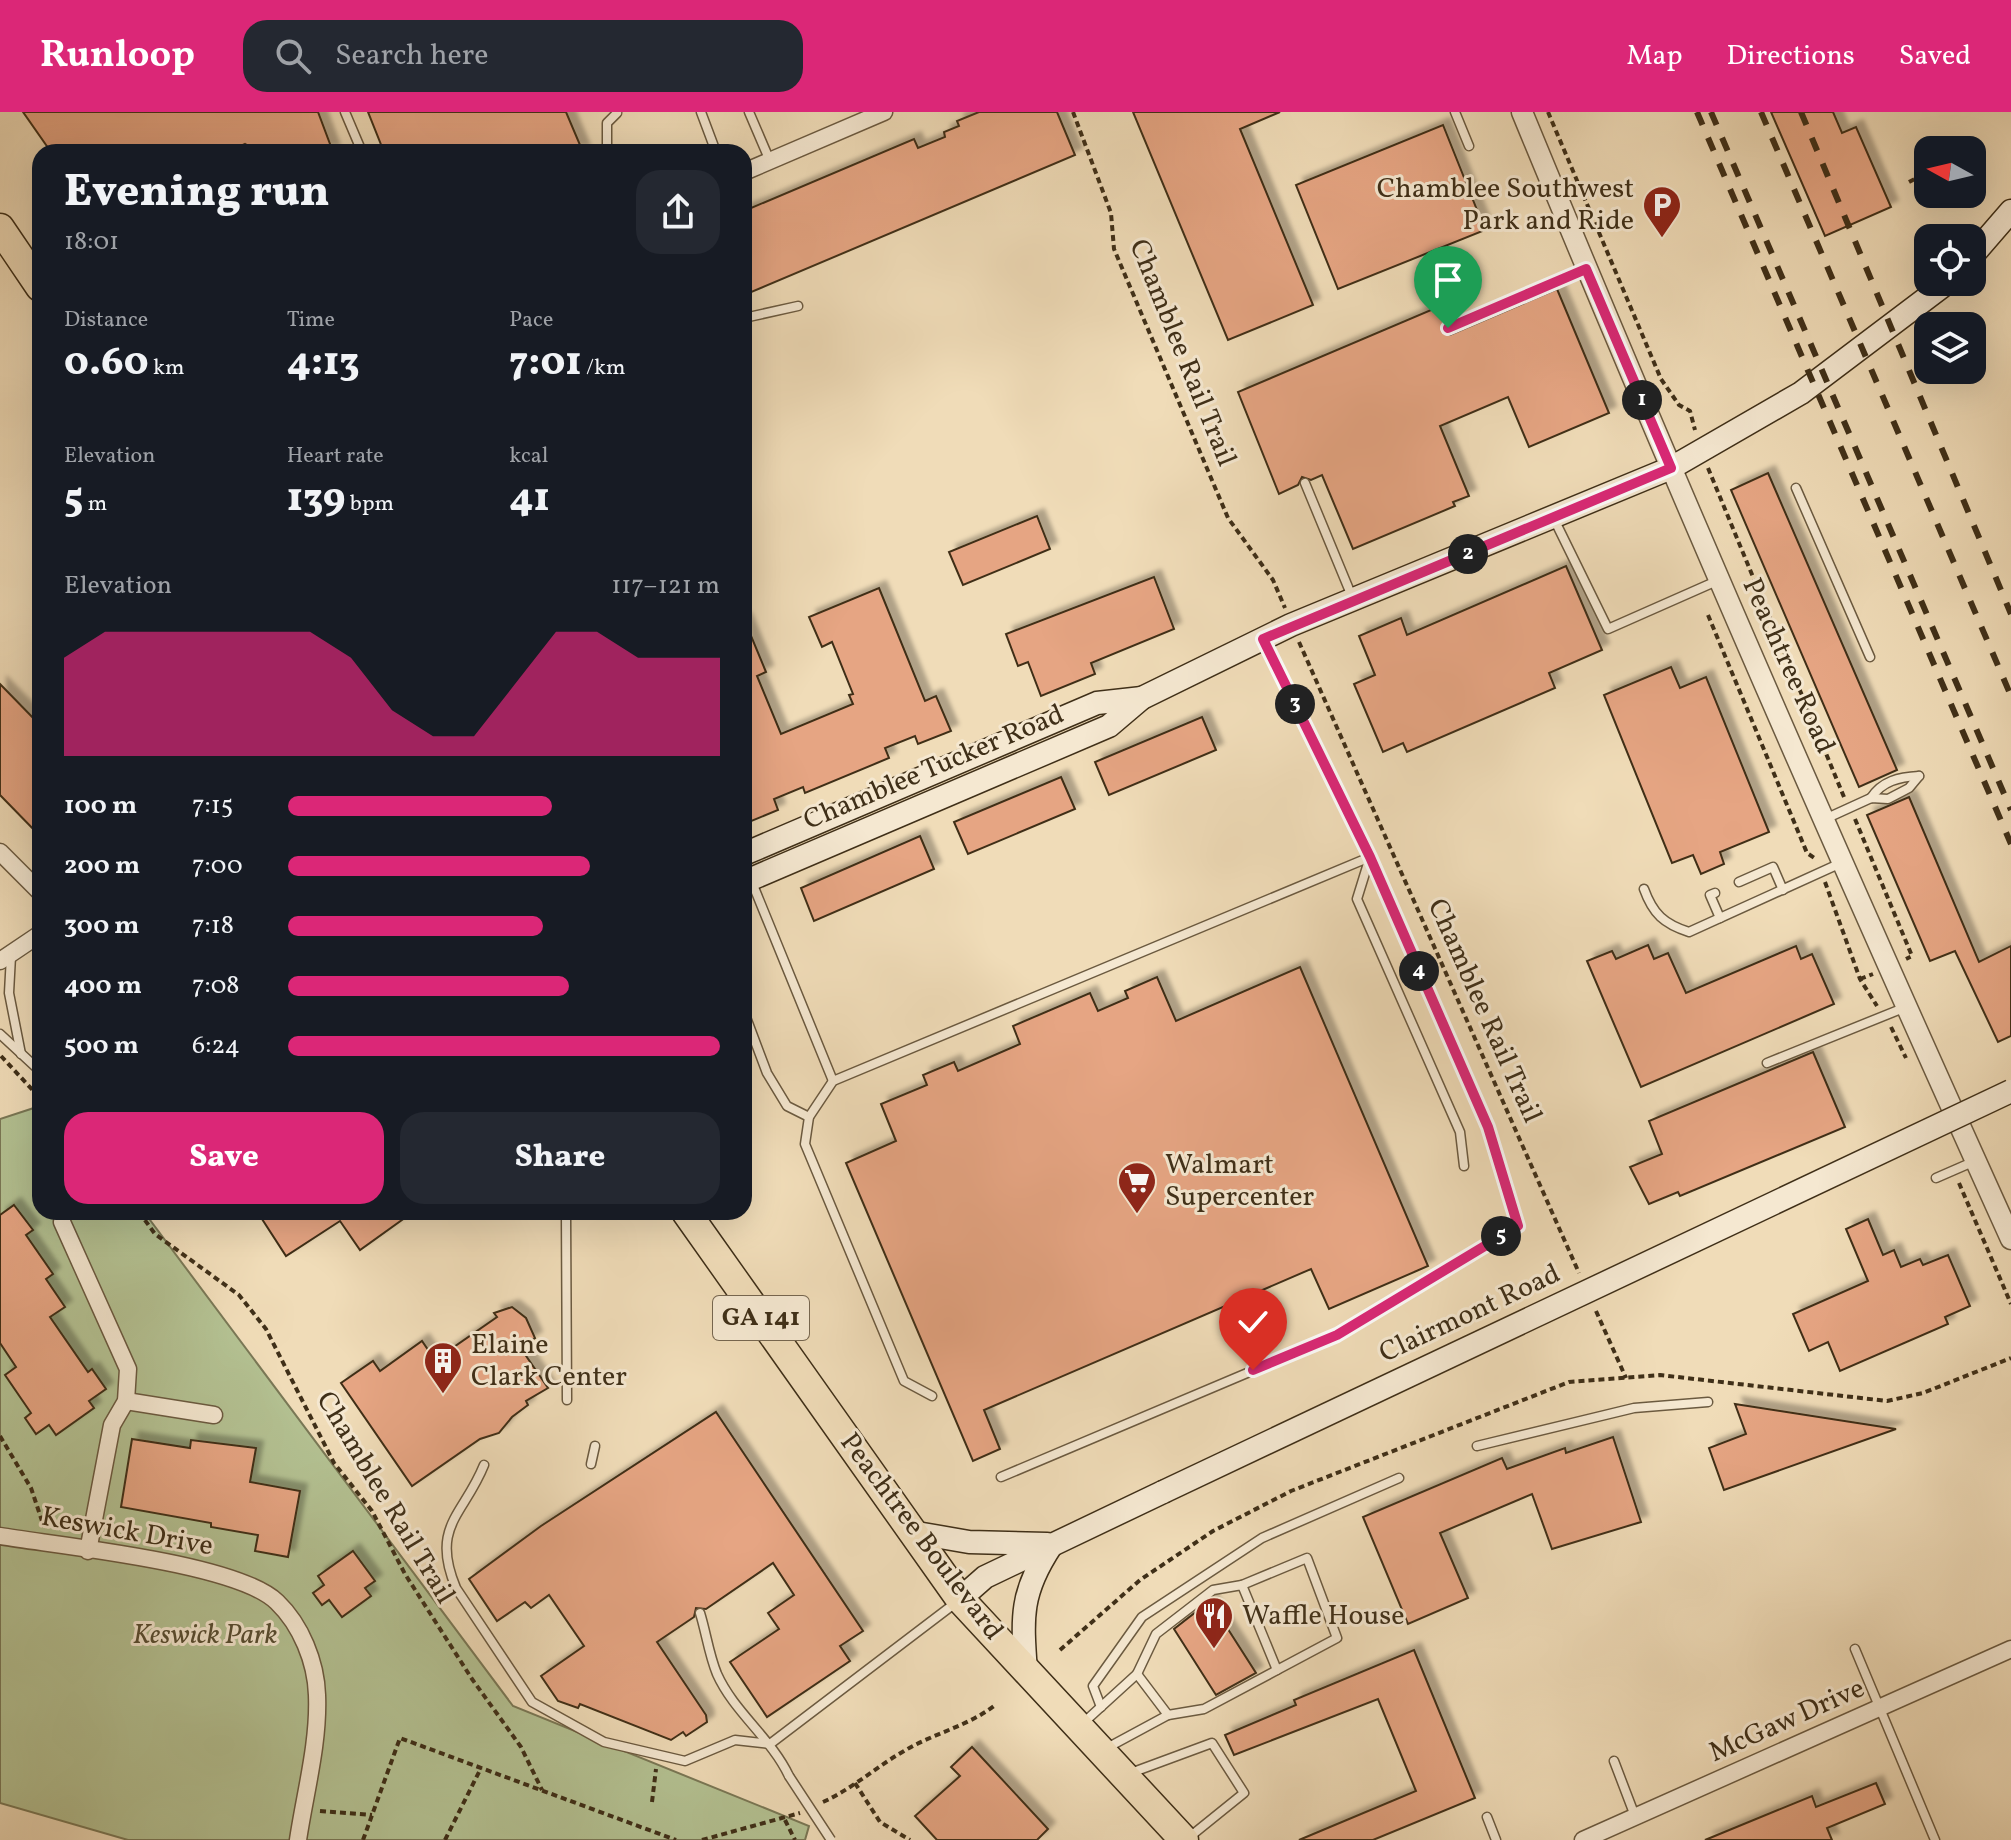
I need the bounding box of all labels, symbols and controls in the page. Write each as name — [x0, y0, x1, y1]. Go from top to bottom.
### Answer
search box — [243, 20, 803, 92]
text: Runloop — [40, 30, 195, 83]
icon: search — [271, 34, 315, 78]
text: Search here — [335, 35, 489, 77]
text: Map — [1627, 37, 1683, 76]
text: Directions — [1727, 37, 1855, 76]
text: Saved — [1899, 37, 1971, 76]
north arrow — [1914, 136, 1986, 208]
map controls — [1914, 136, 1986, 384]
text: Evening run — [64, 163, 330, 224]
button: share — [636, 170, 720, 254]
place label: Chamblee Southwest Park and Ride — [1377, 170, 1634, 241]
parking icon: Chamblee Southwest Park and Ride — [1641, 184, 1683, 239]
text: 18:01 — [64, 224, 119, 260]
button: locate — [1914, 224, 1986, 296]
street label: Chamblee Rail Trail — [1119, 234, 1245, 472]
pin — [1414, 246, 1482, 328]
icon: arrive — [1426, 258, 1470, 302]
text: Distance — [64, 305, 148, 336]
text: Time — [287, 305, 335, 336]
text: Pace — [509, 305, 553, 336]
button: layers — [1914, 312, 1986, 384]
text: 0.60 — [64, 336, 149, 392]
text: 4:13 — [287, 336, 360, 392]
text: 7:01 — [509, 336, 582, 392]
text: km — [149, 353, 184, 384]
text: /km — [582, 353, 626, 384]
pin: 1 — [1622, 380, 1662, 420]
text: 1 — [1638, 384, 1646, 415]
text: Elevation — [64, 441, 155, 472]
text: Heart rate — [287, 441, 384, 472]
text: kcal — [509, 441, 548, 472]
text: 5 — [64, 472, 83, 528]
text: 139 — [287, 472, 345, 528]
text: 41 — [509, 472, 550, 528]
text: m — [83, 489, 107, 520]
text: bpm — [345, 489, 394, 520]
pin: 2 — [1448, 534, 1488, 574]
text: 2 — [1462, 538, 1474, 569]
text: Elevation — [64, 568, 172, 604]
text: 117–121 m — [611, 568, 720, 604]
street label: Peachtree Road — [1732, 572, 1844, 760]
pin: 3 — [1275, 684, 1315, 724]
text: 3 — [1289, 688, 1301, 719]
street label: Chamblee Tucker Road — [798, 695, 1070, 841]
text: 100 m — [64, 788, 137, 824]
text: 7:15 — [192, 788, 233, 824]
text: 200 m — [64, 848, 140, 884]
text: 7:00 — [192, 848, 243, 884]
street label: Chamblee Rail Trail — [1417, 893, 1551, 1129]
text: 300 m — [64, 908, 140, 944]
text: 7:18 — [192, 908, 234, 944]
pin: 4 — [1399, 951, 1439, 991]
text: 4 — [1412, 955, 1426, 986]
text: 400 m — [64, 968, 142, 1004]
text: 7:08 — [192, 968, 240, 1004]
text: 500 m — [64, 1028, 139, 1064]
text: 6:24 — [192, 1028, 240, 1064]
button: Save — [64, 1112, 384, 1204]
button: Share — [400, 1112, 720, 1204]
place label: Walmart Supercenter — [1165, 1146, 1315, 1217]
supermarket icon: Walmart Supercenter — [1116, 1160, 1158, 1215]
pin: 5 — [1481, 1216, 1521, 1256]
text: 5 — [1496, 1220, 1506, 1251]
street label: Clairmont Road — [1373, 1255, 1567, 1373]
pin — [1219, 1288, 1287, 1370]
road number: GA 141 — [713, 1296, 809, 1340]
icon: check — [1231, 1300, 1275, 1344]
place label: Elaine Clark Center — [471, 1326, 627, 1397]
building icon: Elaine Clark Center — [422, 1340, 464, 1395]
street label: Chamblee Rail Trail — [306, 1384, 464, 1612]
street label: Peachtree Boulevard — [830, 1425, 1012, 1649]
street label: Keswick Drive — [38, 1498, 216, 1566]
restaurant icon: Waffle House — [1193, 1595, 1235, 1650]
place label: Waffle House — [1242, 1597, 1404, 1636]
park label: Keswick Park — [133, 1616, 277, 1655]
street label: McGaw Drive — [1703, 1669, 1871, 1773]

